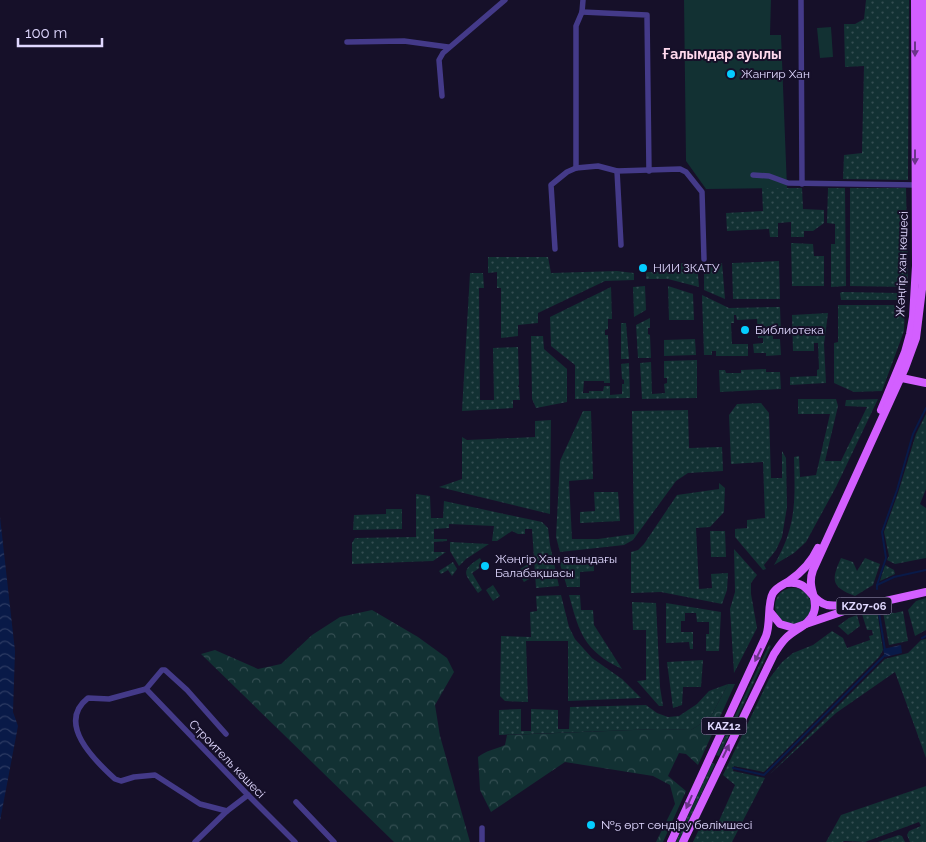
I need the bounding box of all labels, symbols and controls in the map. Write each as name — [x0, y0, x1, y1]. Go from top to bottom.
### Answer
scale bar — [18, 15, 101, 47]
text: 100 m — [25, 24, 67, 42]
one-way arrow — [911, 41, 919, 57]
district label: Ғалымдар ауылы — [662, 46, 782, 62]
place label: Жангир Хан — [741, 67, 810, 81]
marker: Жангир Хан — [725, 68, 737, 80]
one-way arrow — [911, 149, 919, 165]
street label: Жәңгір хан көшесі — [893, 211, 911, 317]
place label: НИИ ЗКАТУ — [653, 261, 720, 275]
marker: НИИ ЗКАТУ — [637, 262, 649, 274]
place label: Библиотека — [755, 323, 824, 337]
marker: Библиотека — [739, 324, 751, 336]
place label: Жәңгір Хан атындағы Балабақшасы — [495, 552, 617, 580]
marker: Жәңгір Хан атындағы Балабақшасы — [479, 560, 491, 572]
road number: KZ07-06 — [836, 598, 892, 614]
one-way arrow — [754, 648, 762, 662]
street label: Строитель көшесі — [186, 717, 268, 801]
road number: KAZ12 — [702, 718, 746, 734]
one-way arrow — [722, 743, 730, 758]
one-way arrow — [685, 795, 693, 809]
place label: №5 өрт сөндіру бөлімшесі — [601, 818, 752, 832]
marker: №5 өрт сөндіру бөлімшесі — [585, 819, 597, 831]

